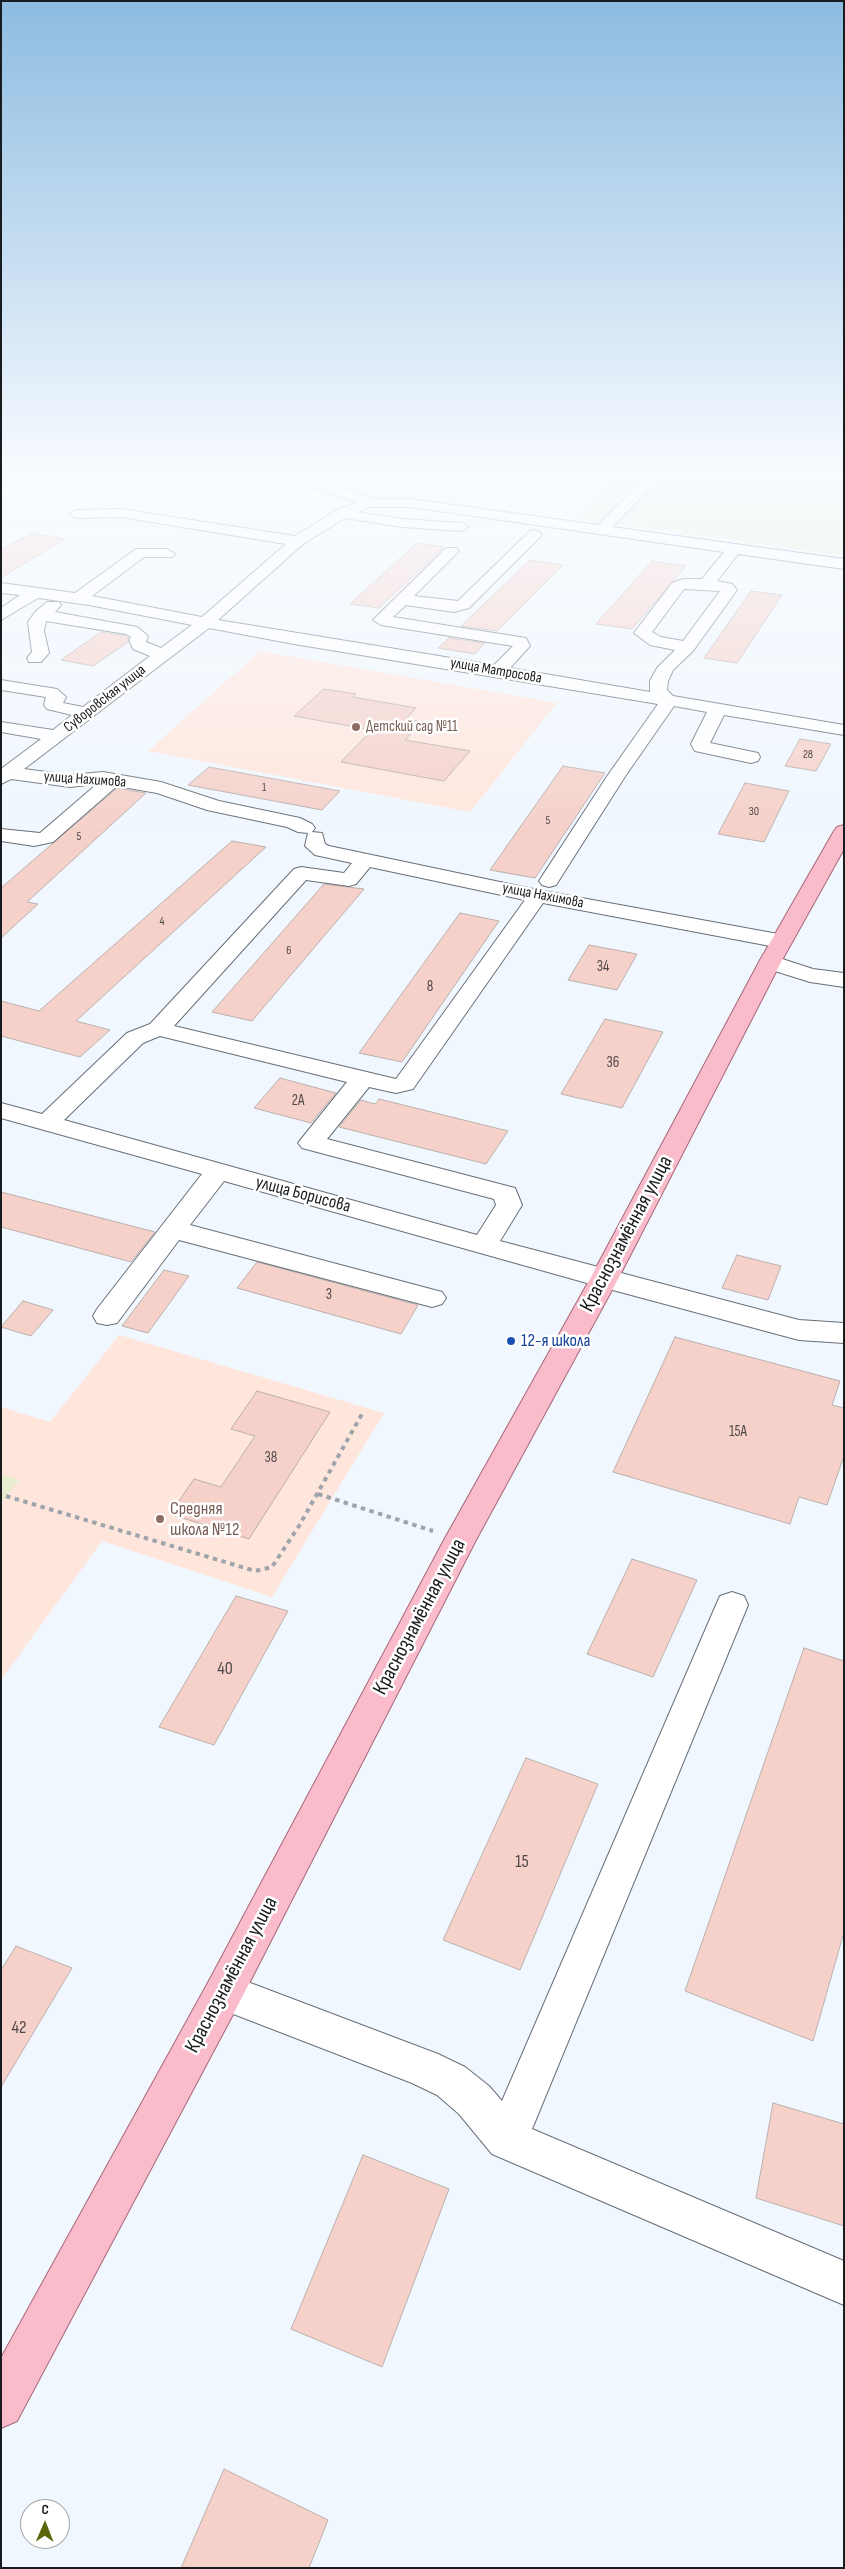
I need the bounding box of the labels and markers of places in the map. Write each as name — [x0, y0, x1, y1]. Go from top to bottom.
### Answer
place label: Детский сад №11 — [366, 718, 457, 736]
marker: Детский сад №11 — [350, 721, 362, 733]
place label: 12-я школа — [521, 1330, 590, 1352]
marker: 12-я школа — [505, 1335, 517, 1347]
place label: Средняя школа №12 — [170, 1498, 239, 1540]
marker: Средняя школа №12 — [154, 1513, 166, 1525]

